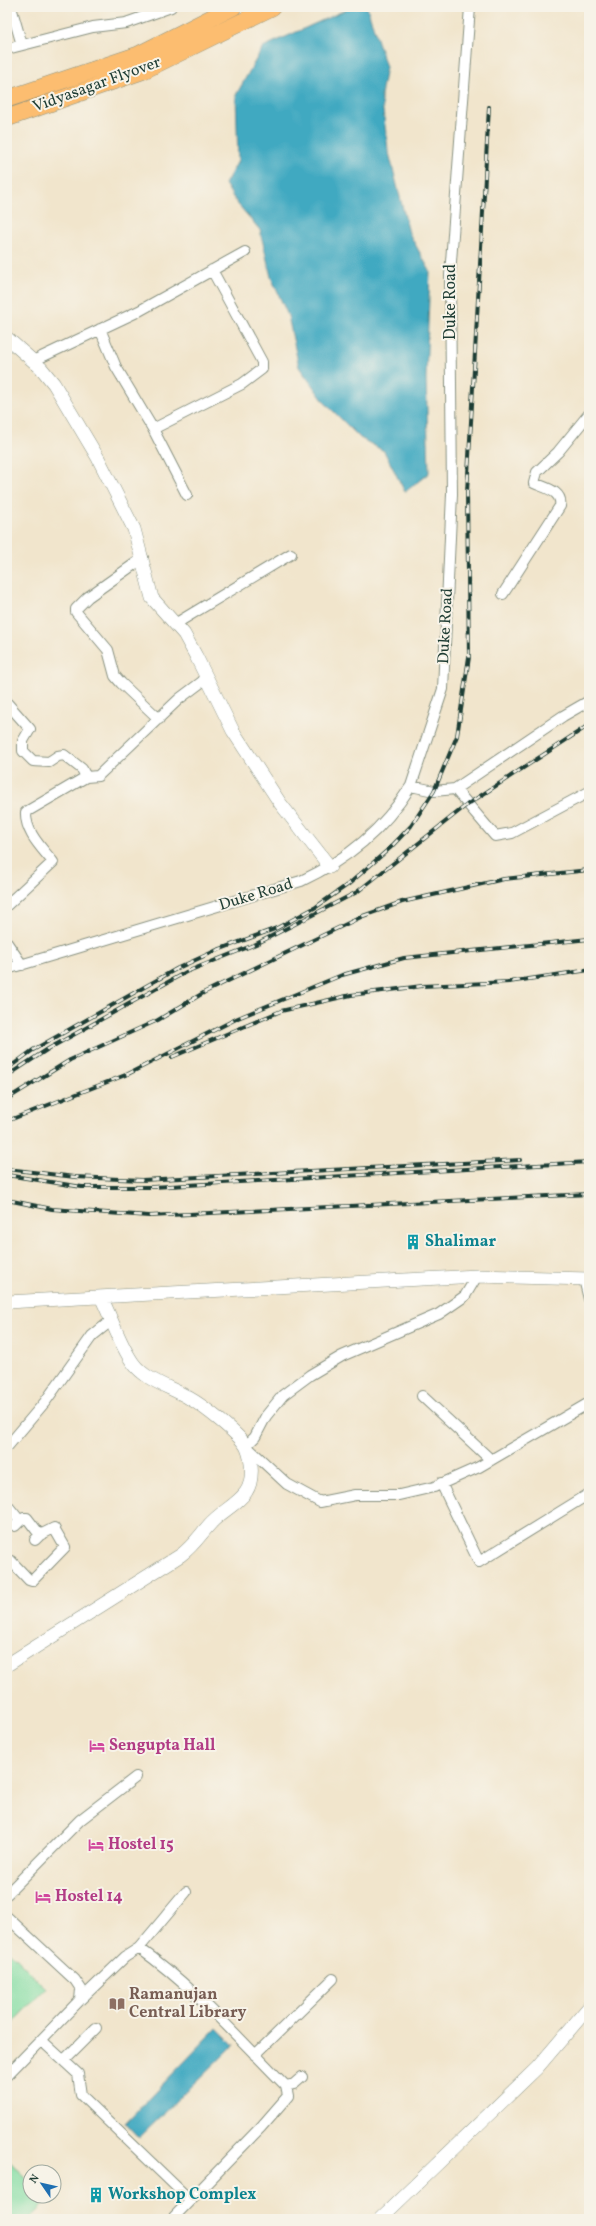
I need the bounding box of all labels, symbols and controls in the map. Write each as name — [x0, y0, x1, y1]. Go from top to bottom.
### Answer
street label: Vidyasagar Flyover — [30, 52, 164, 118]
street label: Duke Road — [440, 264, 462, 340]
street label: Duke Road — [433, 587, 459, 665]
street label: Duke Road — [216, 873, 296, 917]
place label: Shalimar — [425, 1231, 496, 1253]
building icon: Shalimar — [404, 1233, 422, 1251]
place label: Sengupta Hall — [109, 1735, 216, 1757]
hotel icon: Sengupta Hall — [88, 1737, 106, 1755]
place label: Hostel 15 — [108, 1834, 174, 1856]
hotel icon: Hostel 15 — [87, 1836, 105, 1854]
place label: Hostel 14 — [55, 1886, 123, 1908]
hotel icon: Hostel 14 — [34, 1888, 52, 1906]
place label: Ramanujan Central Library — [129, 1984, 247, 2024]
library icon: Ramanujan Central Library — [108, 1995, 126, 2013]
north arrow — [22, 2164, 62, 2204]
text: N — [26, 2172, 43, 2187]
place label: Workshop Complex — [108, 2184, 256, 2206]
building icon: Workshop Complex — [87, 2186, 105, 2204]

